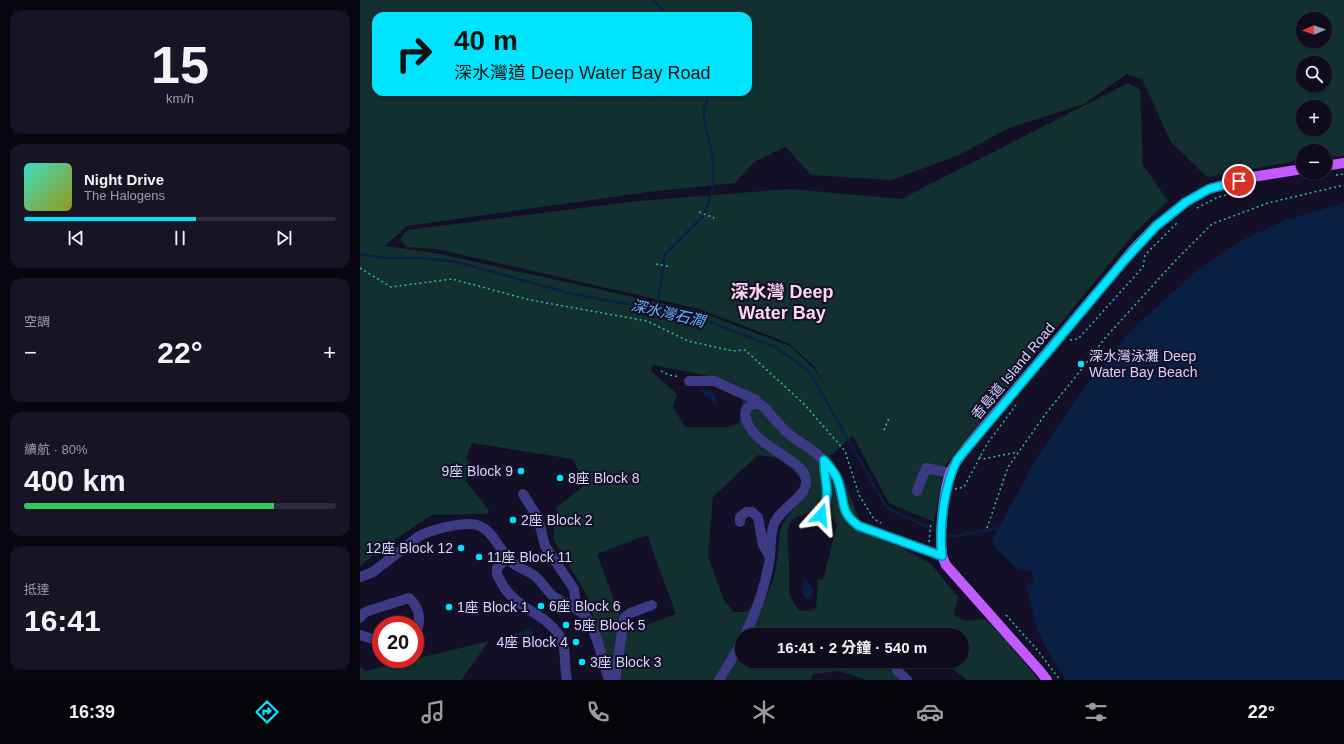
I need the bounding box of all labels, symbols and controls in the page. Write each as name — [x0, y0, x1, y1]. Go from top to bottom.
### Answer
north arrow — [1296, 12, 1332, 48]
map controls — [1296, 12, 1332, 180]
text: 40 m — [454, 25, 518, 56]
icon: right — [388, 28, 440, 80]
text: 15 — [151, 36, 209, 94]
button: search — [1296, 56, 1332, 92]
text: 深水灣道 Deep Water Bay Road — [454, 63, 710, 83]
text: km/h — [166, 91, 194, 106]
button: + — [1296, 100, 1332, 136]
button: − — [1296, 144, 1332, 180]
pin — [1222, 164, 1256, 198]
icon: arrive — [1228, 170, 1250, 192]
text: Night Drive — [84, 171, 164, 188]
text: The Halogens — [84, 188, 165, 203]
icon: previous — [65, 227, 87, 249]
icon: pause — [169, 227, 191, 249]
icon: next — [273, 227, 295, 249]
district label: 深水灣 Deep Water Bay — [730, 282, 834, 323]
water label: 深水灣石澗 — [630, 296, 708, 330]
text: 空調 — [24, 314, 50, 329]
street label: 香島道 Island Road — [968, 320, 1058, 422]
text: 22° — [157, 336, 203, 369]
text: − — [24, 340, 37, 365]
text: + — [323, 340, 336, 365]
place label: 深水灣泳灘 Deep Water Bay Beach — [1089, 348, 1197, 380]
marker: 深水灣泳灘 Deep Water Bay Beach — [1076, 359, 1086, 369]
text: 續航 · 80% — [24, 442, 88, 457]
place label: 9座 Block 9 — [441, 463, 513, 479]
text: 400 km — [24, 464, 126, 497]
marker: 9座 Block 9 — [516, 466, 526, 476]
place label: 8座 Block 8 — [568, 470, 640, 486]
marker: 8座 Block 8 — [555, 473, 565, 483]
position arrow — [800, 494, 842, 536]
place label: 2座 Block 2 — [521, 512, 593, 528]
marker: 2座 Block 2 — [508, 515, 518, 525]
place label: 12座 Block 12 — [366, 540, 453, 556]
marker: 12座 Block 12 — [456, 543, 466, 553]
place label: 11座 Block 11 — [487, 549, 572, 565]
marker: 11座 Block 11 — [474, 552, 484, 562]
text: 抵達 — [24, 582, 50, 597]
place label: 6座 Block 6 — [549, 598, 621, 614]
place label: 1座 Block 1 — [457, 599, 529, 615]
marker: 6座 Block 6 — [536, 601, 546, 611]
marker: 1座 Block 1 — [444, 602, 454, 612]
text: 16:41 — [24, 604, 101, 637]
speed limit sign: 20 — [372, 616, 424, 668]
place label: 5座 Block 5 — [574, 617, 646, 633]
marker: 5座 Block 5 — [561, 620, 571, 630]
place label: 4座 Block 4 — [496, 634, 568, 650]
marker: 4座 Block 4 — [571, 637, 581, 647]
text: 16:41 · 2 分鐘 · 540 m — [777, 639, 927, 656]
place label: 3座 Block 3 — [590, 654, 662, 670]
marker: 3座 Block 3 — [577, 657, 587, 667]
icon: directions — [253, 698, 281, 726]
icon: music — [419, 698, 447, 726]
icon: phone — [584, 698, 612, 726]
icon: climate — [750, 698, 778, 726]
icon: car — [916, 698, 944, 726]
icon: filters — [1082, 698, 1110, 726]
text: 16:39 — [69, 702, 115, 722]
text: 22° — [1248, 702, 1275, 722]

